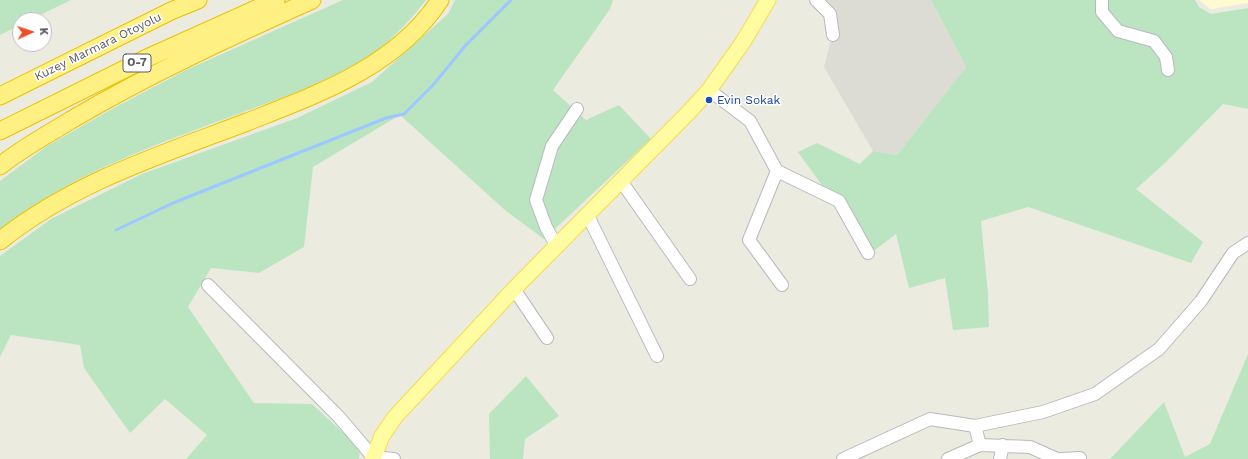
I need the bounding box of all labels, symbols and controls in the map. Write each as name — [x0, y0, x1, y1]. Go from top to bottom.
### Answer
street label: Kuzey Marmara Otoyolu — [32, 10, 164, 84]
north arrow — [12, 12, 52, 52]
road number: O-7 — [123, 54, 151, 72]
place label: Evin Sokak — [717, 93, 780, 107]
marker: Evin Sokak — [704, 95, 714, 105]

